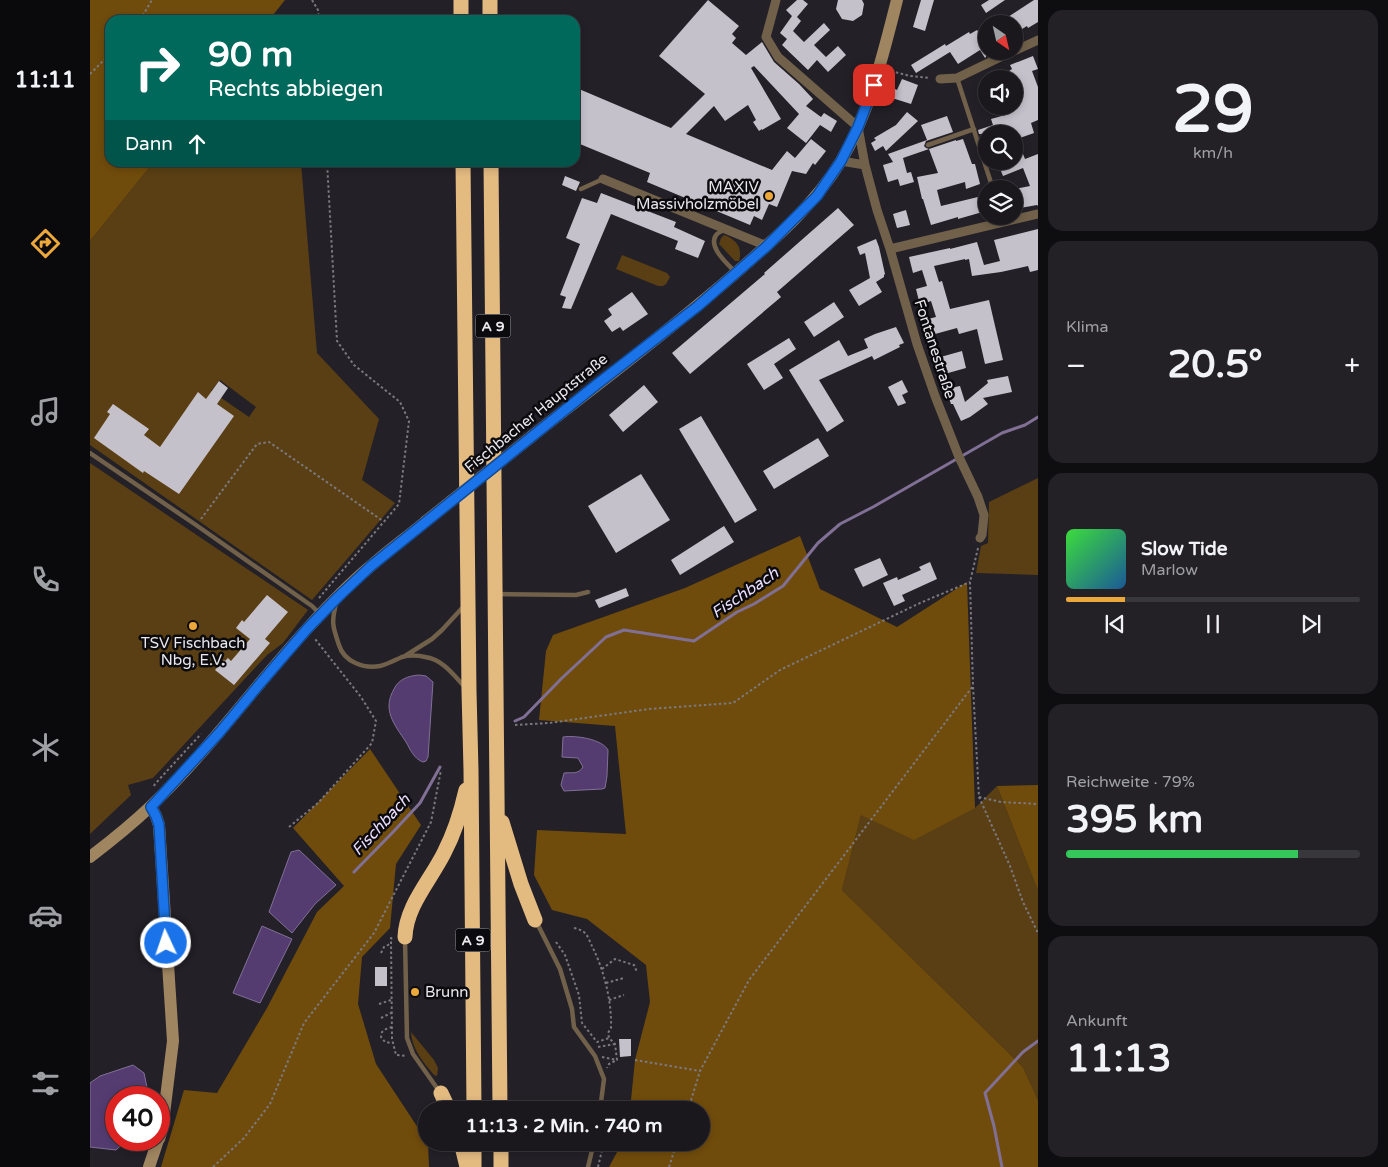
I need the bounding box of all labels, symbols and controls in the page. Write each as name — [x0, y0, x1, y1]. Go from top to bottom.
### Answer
north arrow — [978, 15, 1022, 60]
map controls — [978, 15, 1023, 225]
text: 90 m — [208, 34, 293, 76]
icon: right — [125, 35, 190, 100]
pin — [853, 64, 895, 106]
text: 11:11 — [15, 67, 75, 93]
button: sound — [978, 70, 1023, 115]
icon: arrive — [860, 71, 888, 99]
text: 29 — [1172, 71, 1254, 150]
text: Rechts abbiegen — [208, 76, 383, 102]
button: search — [978, 125, 1023, 170]
icon: ahead — [183, 130, 211, 158]
text: Dann — [125, 133, 173, 155]
text: km/h — [1193, 143, 1233, 163]
place label: MAXIV Massivholzmöbel — [636, 178, 760, 213]
button: layers — [978, 180, 1023, 225]
marker: MAXIV Massivholzmöbel — [763, 190, 775, 202]
icon: directions — [28, 226, 63, 261]
street label: Fontanestraße — [911, 297, 959, 401]
road number: A 9 — [476, 314, 510, 338]
text: Klima — [1066, 317, 1108, 337]
text: 20.5° — [1168, 342, 1263, 388]
text: − — [1066, 349, 1086, 383]
text: + — [1344, 349, 1360, 383]
street label: Fischbacher Hauptstraße — [461, 350, 611, 476]
icon: music — [28, 394, 63, 429]
text: Slow Tide — [1141, 538, 1228, 560]
text: Marlow — [1141, 560, 1198, 580]
icon: phone — [28, 562, 63, 597]
water label: Fischbach — [708, 563, 783, 623]
icon: previous — [1101, 610, 1129, 638]
icon: pause — [1199, 610, 1227, 638]
icon: next — [1297, 610, 1325, 638]
marker: TSV Fischbach Nbg, E.V. — [187, 620, 199, 632]
place label: TSV Fischbach Nbg, E.V. — [141, 634, 245, 669]
icon: climate — [28, 730, 63, 765]
text: Reichweite · 79% — [1066, 772, 1195, 792]
water label: Fischbach — [347, 789, 415, 860]
text: 395 km — [1066, 797, 1203, 843]
icon: car — [28, 898, 63, 933]
position arrow — [139, 916, 191, 968]
road number: A 9 — [456, 928, 490, 952]
place label: Brunn — [425, 983, 468, 1001]
marker: Brunn — [409, 986, 421, 998]
text: Ankunft — [1066, 1011, 1128, 1031]
text: 11:13 — [1066, 1036, 1171, 1082]
icon: filters — [28, 1066, 63, 1101]
speed limit sign: 40 — [105, 1086, 170, 1151]
text: 11:13 · 2 Min. · 740 m — [466, 1115, 662, 1137]

